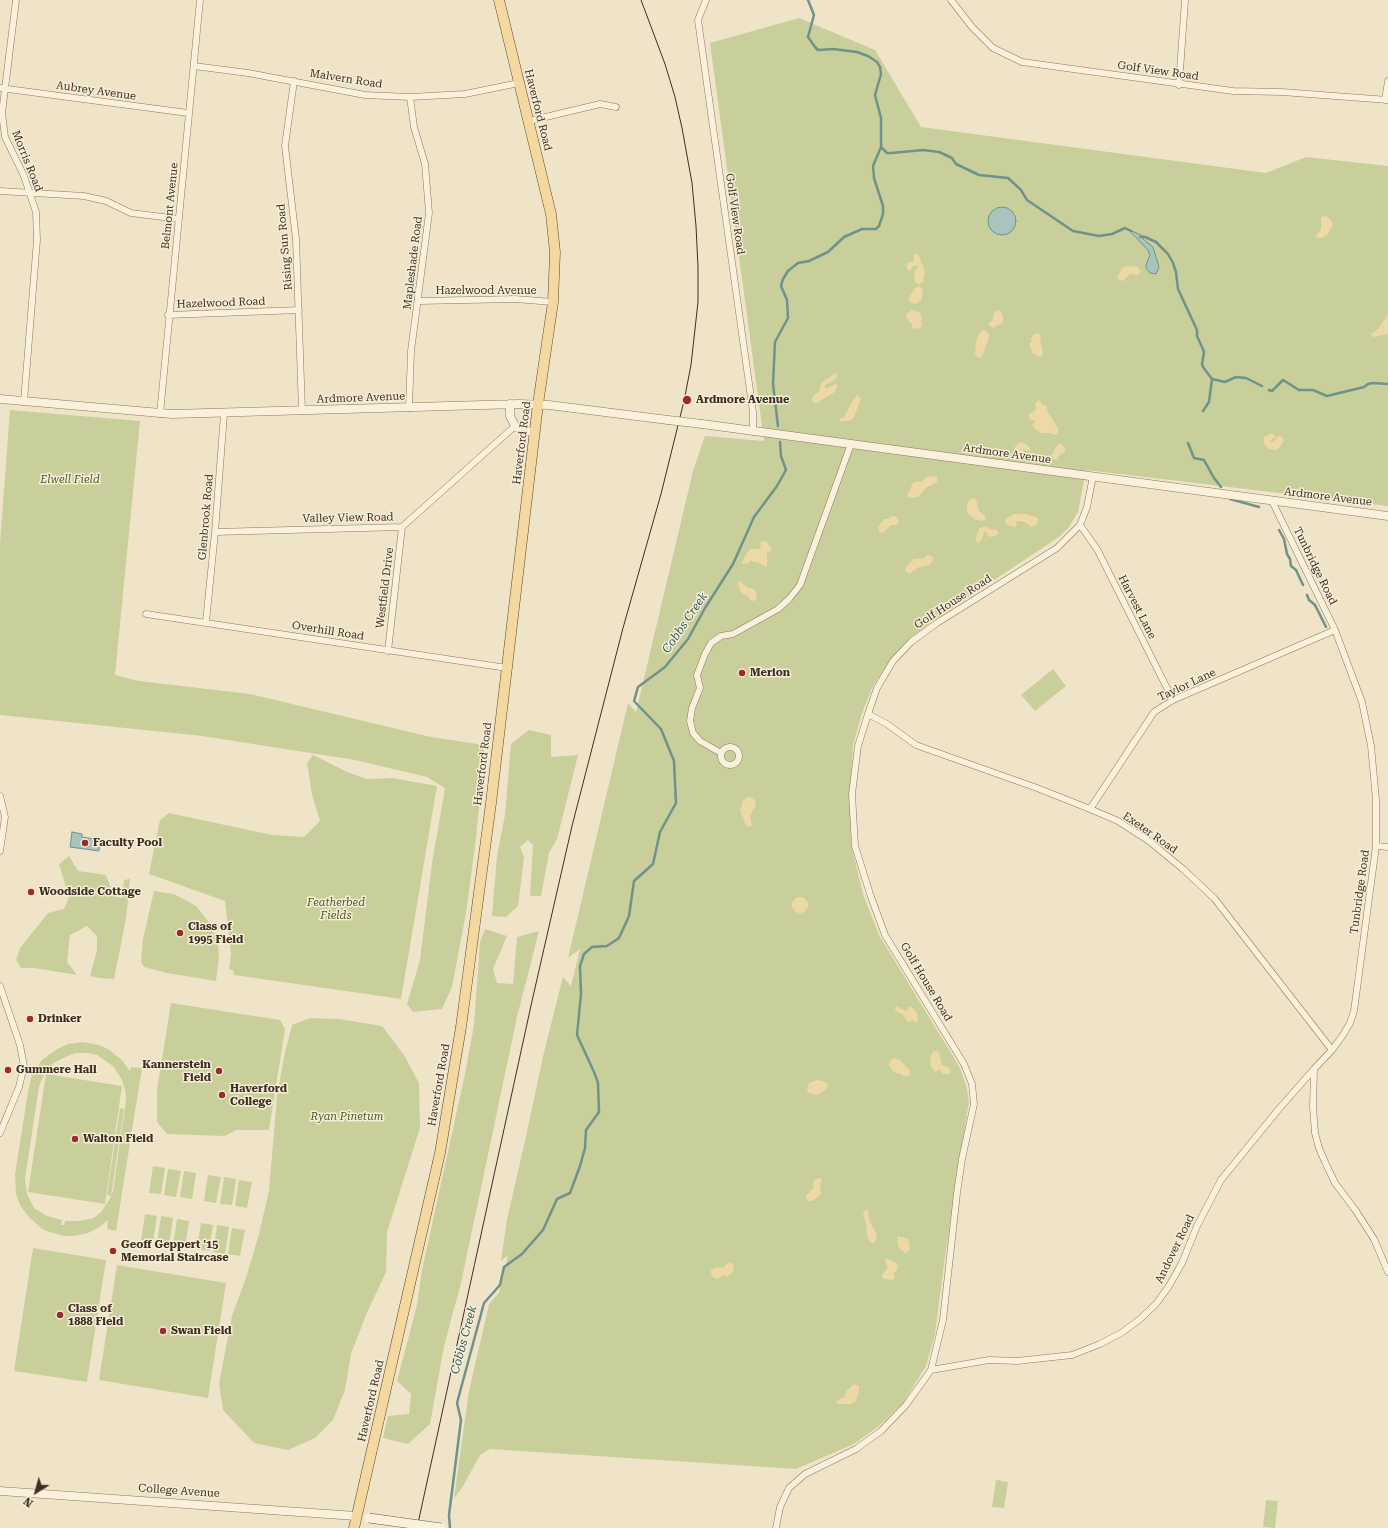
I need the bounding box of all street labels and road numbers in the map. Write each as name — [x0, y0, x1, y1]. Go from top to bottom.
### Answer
street label: Golf View Road — [1116, 59, 1200, 83]
street label: Malvern Road — [309, 67, 383, 91]
street label: Haverford Road — [521, 68, 555, 152]
street label: Aubrey Avenue — [55, 79, 137, 103]
street label: Morris Road — [9, 129, 45, 193]
street label: Belmont Avenue — [159, 162, 181, 250]
street label: Golf View Road — [723, 172, 747, 256]
street label: Rising Sun Road — [275, 203, 295, 291]
street label: Mapleshade Road — [401, 216, 425, 310]
street label: Hazelwood Avenue — [435, 284, 537, 298]
street label: Hazelwood Road — [176, 295, 266, 311]
street label: Ardmore Avenue — [316, 390, 406, 406]
street label: Haverford Road — [510, 401, 534, 485]
street label: Ardmore Avenue — [962, 441, 1052, 467]
street label: Glenbrook Road — [196, 473, 216, 561]
street label: Ardmore Avenue — [1283, 485, 1373, 509]
street label: Valley View Road — [302, 511, 394, 525]
street label: Tunbridge Road — [1290, 525, 1340, 607]
street label: Westfield Drive — [373, 547, 397, 629]
street label: Golf House Road — [912, 572, 994, 632]
street label: Harvest Lane — [1115, 573, 1159, 641]
street label: Overhill Road — [291, 619, 365, 643]
street label: Taylor Lane — [1156, 666, 1218, 704]
street label: Haverford Road — [471, 722, 495, 806]
street label: Exeter Road — [1120, 809, 1180, 857]
street label: Tunbridge Road — [1348, 849, 1372, 935]
street label: Golf House Road — [897, 940, 955, 1024]
street label: Haverford Road — [425, 1043, 453, 1127]
street label: Andover Road — [1153, 1212, 1197, 1286]
street label: Haverford Road — [355, 1359, 387, 1443]
street label: College Avenue — [138, 1482, 220, 1500]

